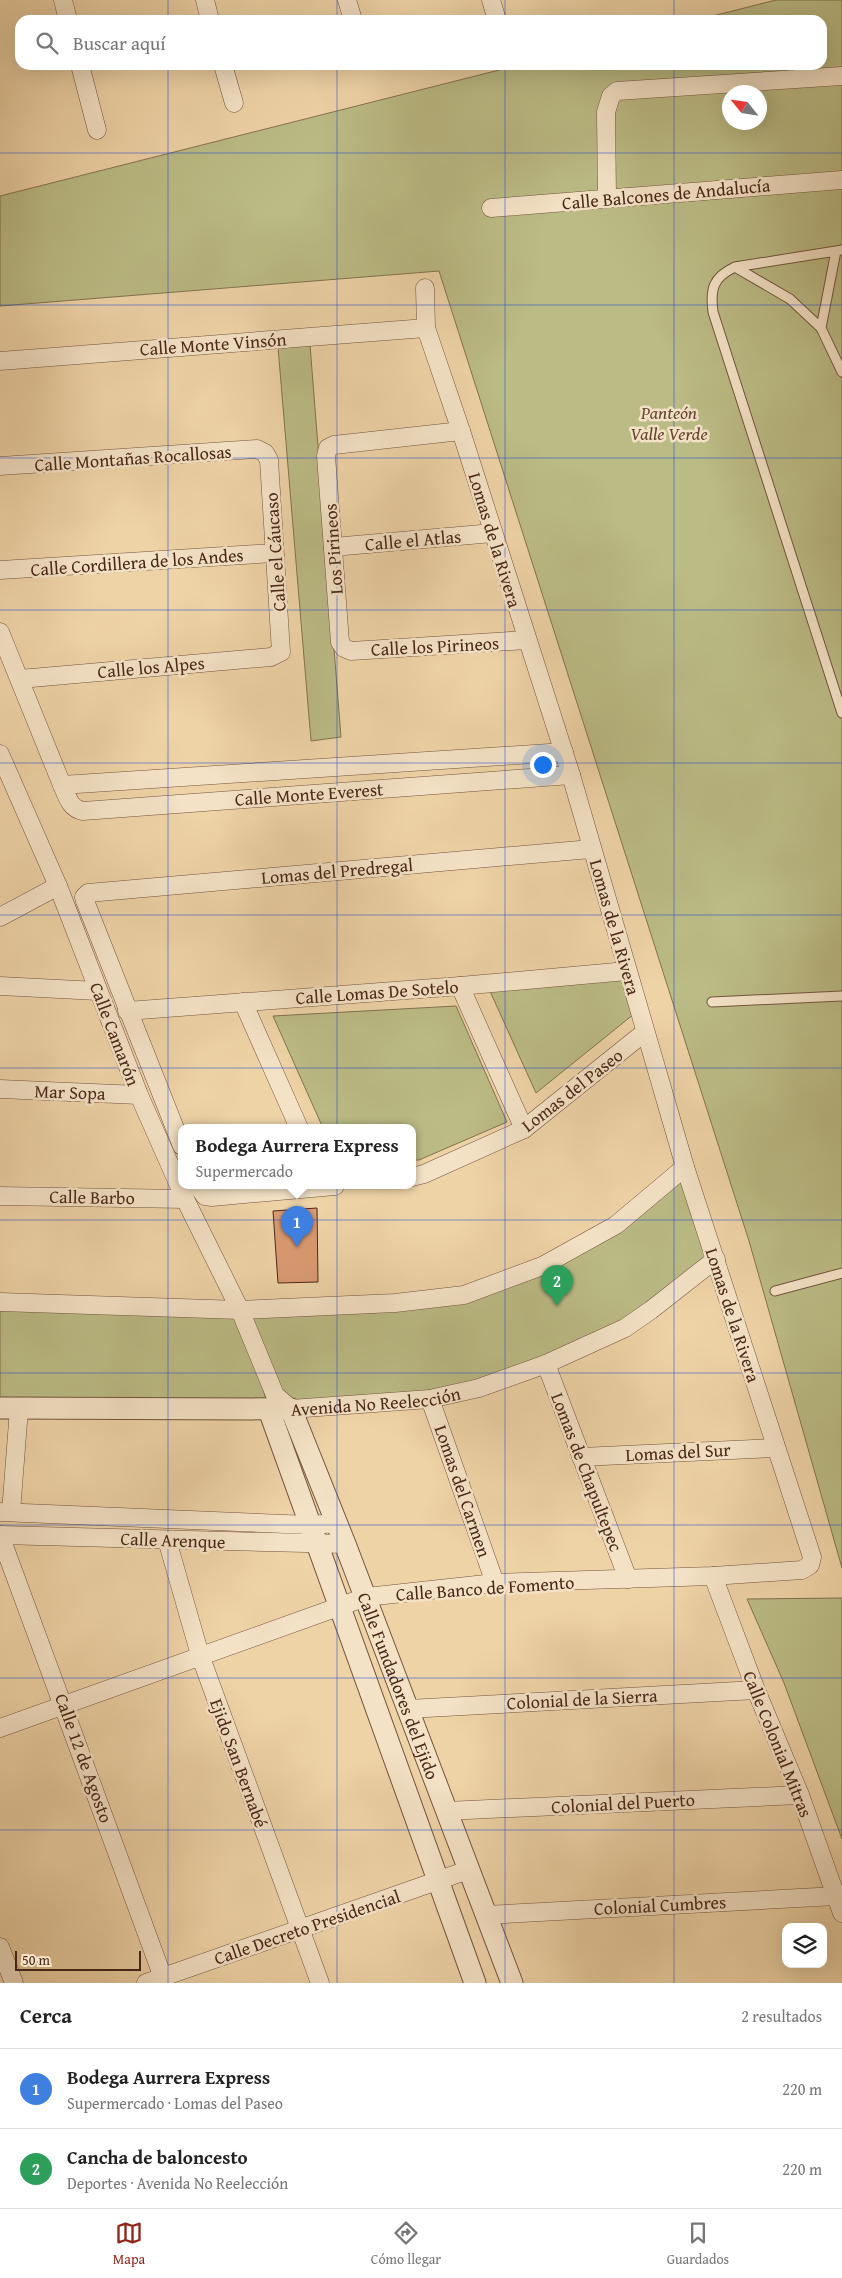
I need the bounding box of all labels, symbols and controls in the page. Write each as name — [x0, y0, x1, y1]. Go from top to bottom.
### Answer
search box — [15, 15, 827, 70]
icon: search — [33, 29, 61, 57]
text: Buscar aquí — [73, 29, 166, 57]
north arrow — [722, 85, 767, 130]
street label: Calle Balcones de Andalucía — [561, 171, 772, 217]
street label: Calle Monte Vinsón — [139, 325, 287, 363]
park label: Panteón Valle Verde — [630, 399, 708, 447]
street label: Calle Montañas Rocallosas — [34, 438, 232, 478]
street label: Lomas de la Rivera — [462, 469, 529, 611]
street label: Calle el Cáucaso — [257, 492, 293, 612]
street label: Los Pirineos — [316, 503, 350, 595]
street label: Calle el Atlas — [364, 522, 462, 558]
street label: Calle Cordillera de los Andes — [30, 541, 244, 583]
street label: Calle los Pirineos — [370, 629, 500, 663]
street label: Calle los Alpes — [96, 649, 206, 685]
your location — [530, 752, 556, 778]
street label: Calle Monte Everest — [234, 775, 385, 813]
street label: Lomas del Predregal — [260, 851, 414, 891]
street label: Lomas de la Rivera — [583, 856, 647, 998]
street label: Calle Lomas De Sotelo — [295, 973, 459, 1011]
street label: Calle Camarón — [83, 978, 147, 1090]
street label: Lomas del Paseo — [515, 1042, 629, 1138]
street label: Mar Sopa — [34, 1077, 106, 1107]
popup — [178, 1124, 416, 1189]
text: Bodega Aurrera Express — [195, 1131, 399, 1159]
text: Supermercado — [195, 1159, 293, 1183]
street label: Calle Barbo — [49, 1183, 135, 1211]
pin: 1 — [281, 1206, 313, 1247]
street label: Lomas de la Rivera — [699, 1244, 768, 1386]
pin: 2 — [541, 1265, 573, 1306]
street label: Avenida No Reelección — [290, 1379, 463, 1422]
street label: Lomas de Chapultepec — [544, 1389, 630, 1555]
street label: Lomas del Carmen — [428, 1421, 498, 1561]
street label: Lomas del Sur — [625, 1436, 732, 1468]
street label: Calle Arenque — [120, 1525, 226, 1555]
street label: Calle Banco de Fomento — [395, 1568, 575, 1608]
street label: Calle Fundadores del Ejido — [351, 1588, 447, 1783]
street label: Calle Colonial Mitras — [736, 1667, 820, 1821]
street label: Colonial de la Sierra — [506, 1682, 659, 1716]
street label: Calle 12 de Agosto — [48, 1690, 120, 1826]
street label: Ejido San Bernabé — [203, 1695, 275, 1831]
street label: Colonial del Puerto — [551, 1786, 695, 1820]
street label: Calle Decreto Presidencial — [210, 1882, 404, 1972]
street label: Colonial Cumbres — [593, 1888, 727, 1922]
map controls — [782, 1923, 827, 1968]
button: layers — [782, 1923, 827, 1968]
scale bar — [15, 1948, 141, 1971]
text: 50 m — [22, 1950, 50, 1970]
text: Cerca — [20, 2000, 72, 2031]
text: 2 resultados — [741, 2004, 822, 2028]
text: Bodega Aurrera Express — [67, 2063, 270, 2091]
text: 1 — [32, 2077, 40, 2101]
text: 220 m — [782, 2077, 822, 2101]
text: Supermercado · Lomas del Paseo — [67, 2091, 283, 2115]
text: Cancha de baloncesto — [67, 2143, 248, 2171]
text: 2 — [32, 2157, 40, 2181]
text: 220 m — [782, 2157, 822, 2181]
text: Deportes · Avenida No Reelección — [67, 2171, 288, 2195]
tab: Mapa — [113, 2219, 145, 2269]
tab: Cómo llegar — [371, 2219, 441, 2269]
tab: Guardados — [667, 2219, 729, 2269]

